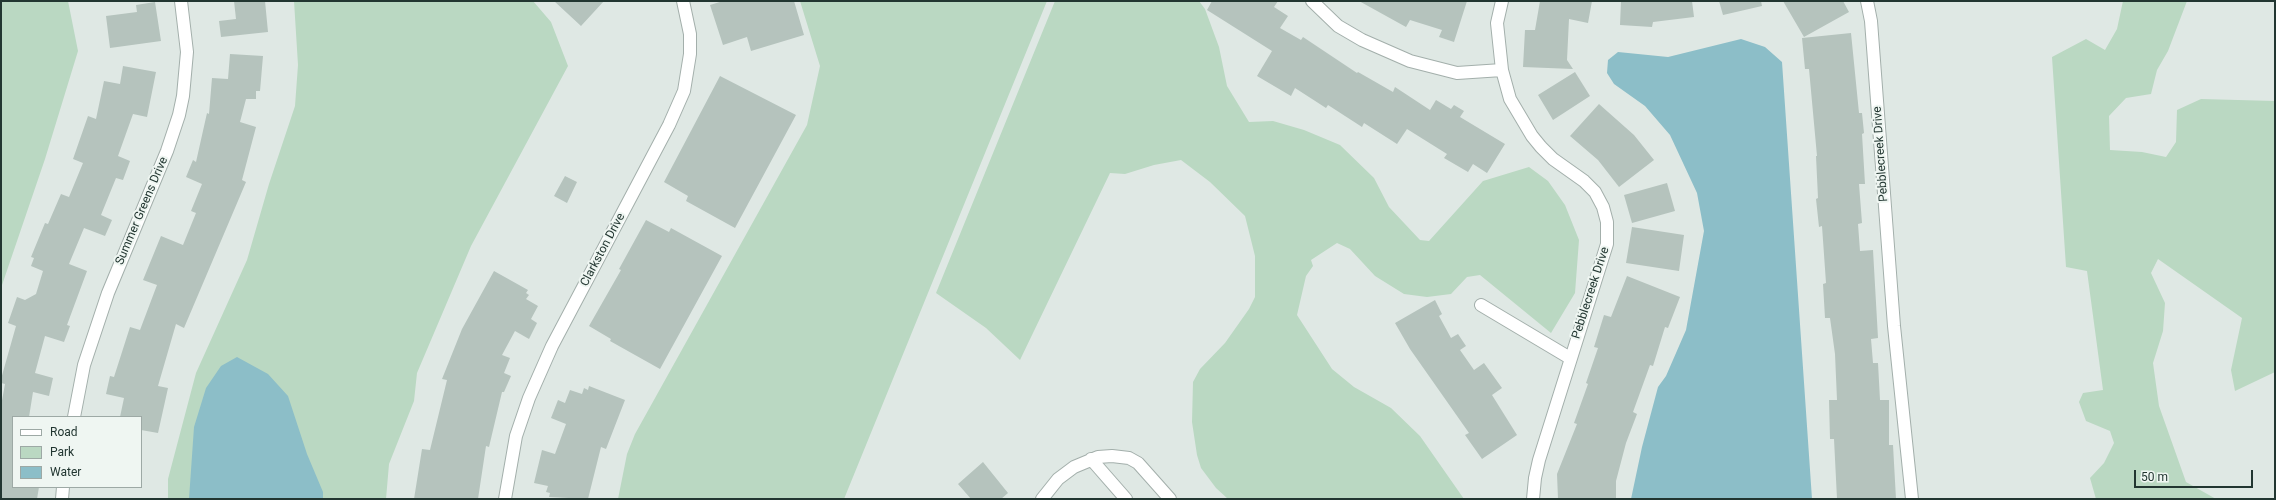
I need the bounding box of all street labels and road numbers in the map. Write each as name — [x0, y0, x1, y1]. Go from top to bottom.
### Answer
street label: Pebblecreek Drive — [1870, 106, 1892, 202]
street label: Summer Greens Drive — [113, 155, 171, 267]
street label: Clarkston Drive — [578, 211, 628, 289]
street label: Pebblecreek Drive — [1569, 245, 1613, 341]

